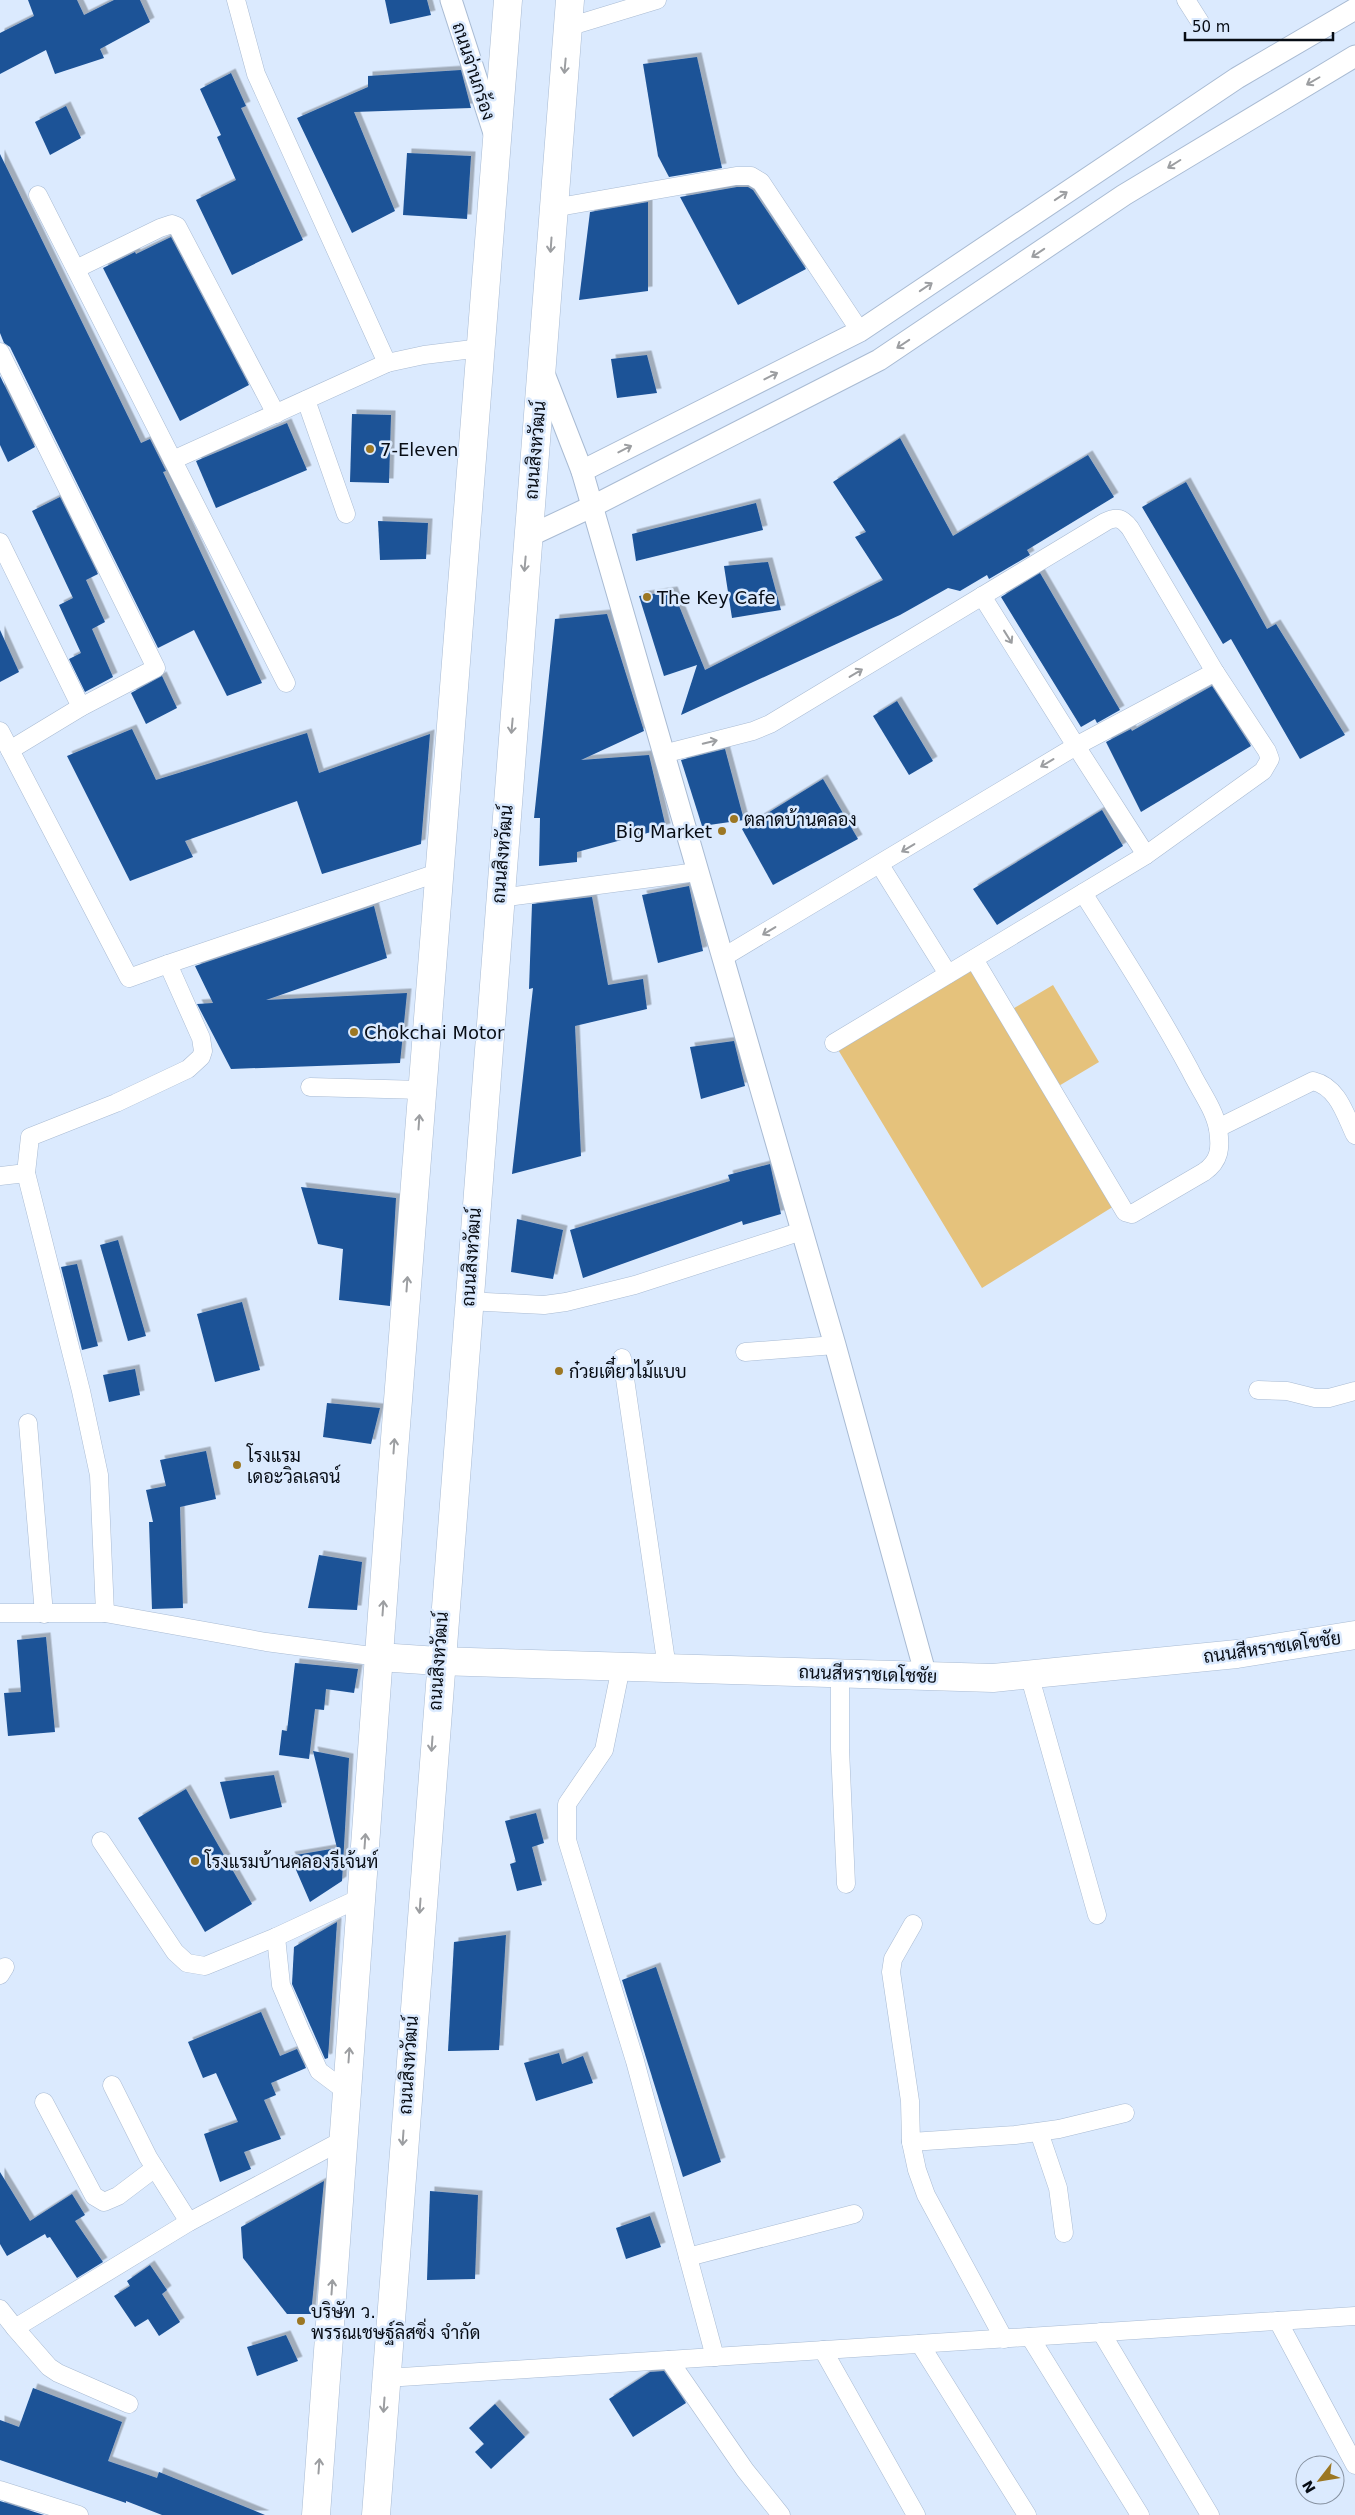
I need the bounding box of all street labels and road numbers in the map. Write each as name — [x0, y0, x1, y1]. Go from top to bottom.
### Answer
street label: ถนนจ่านกร้อง — [448, 19, 501, 122]
street label: ถนนสิงหวัฒน์ — [518, 400, 550, 500]
street label: ถนนสิงหวัฒน์ — [485, 804, 517, 904]
street label: ถนนสิงหวัฒน์ — [455, 1207, 485, 1307]
street label: ถนนสิงหวัฒน์ — [422, 1611, 452, 1711]
street label: ถนนสีหราชเดโชชัย — [1202, 1625, 1342, 1667]
street label: ถนนสีหราชเดโชชัย — [798, 1659, 938, 1687]
street label: ถนนสิงหวัฒน์ — [392, 2015, 422, 2115]

